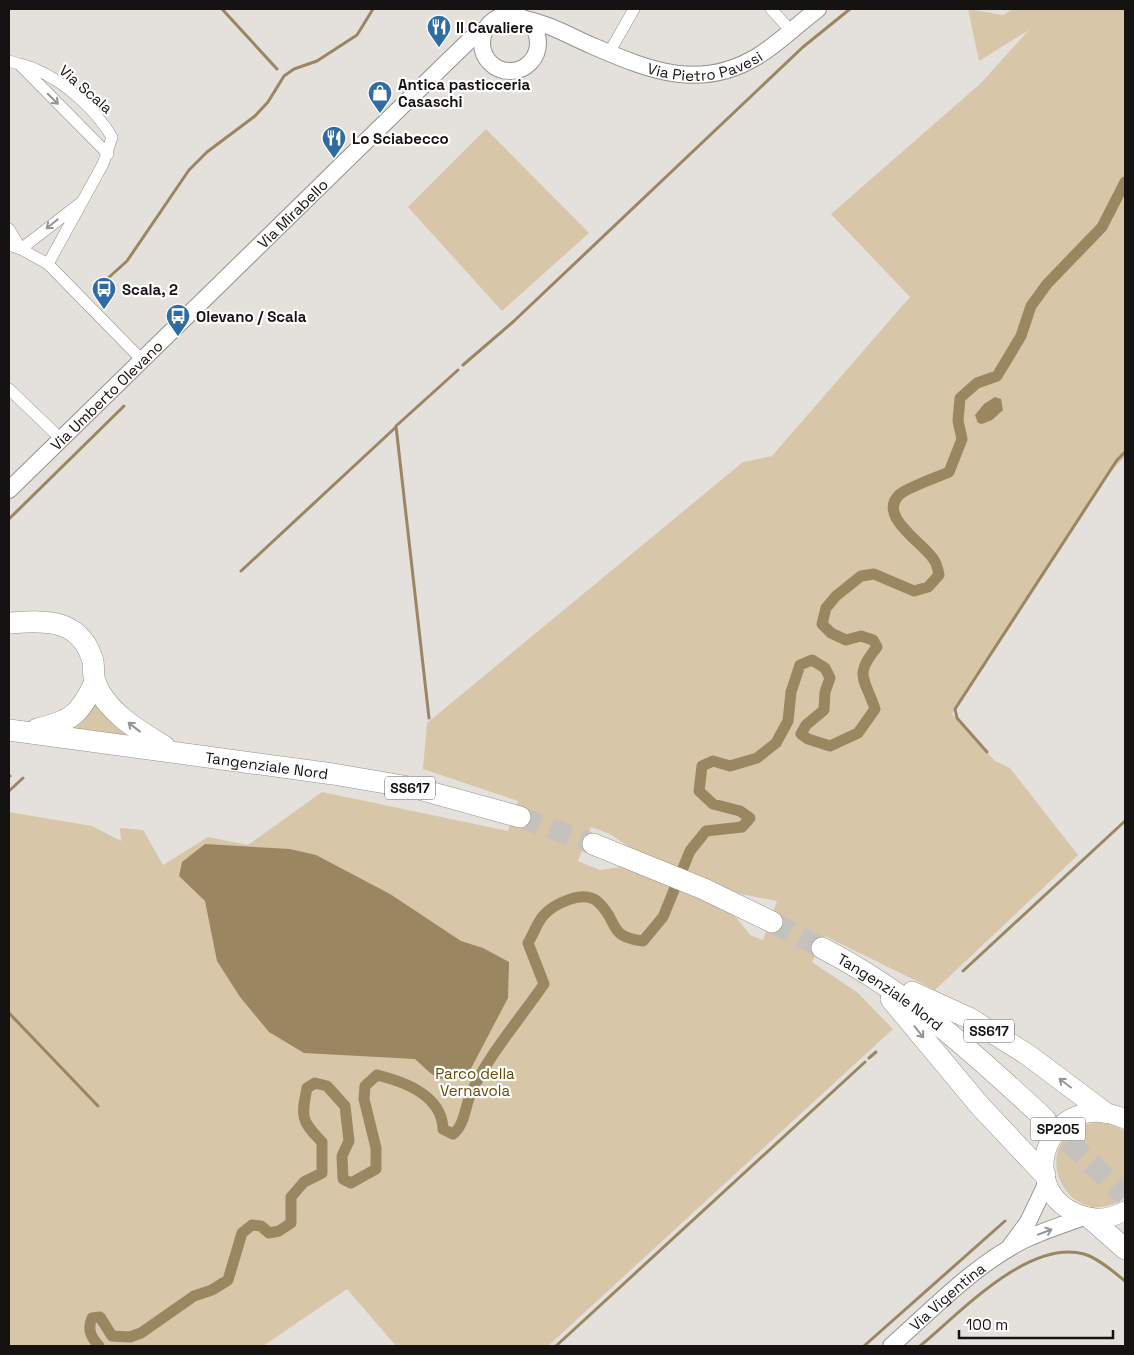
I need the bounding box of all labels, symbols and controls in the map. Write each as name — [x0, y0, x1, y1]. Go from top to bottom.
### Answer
restaurant icon: Il Cavaliere — [426, 14, 452, 48]
place label: Il Cavaliere — [456, 18, 534, 37]
street label: Via Pietro Pavesi — [645, 46, 766, 84]
street label: Via Scala — [55, 61, 117, 118]
place label: Antica pasticceria Casaschi — [398, 75, 531, 111]
shop icon: Antica pasticceria Casaschi — [367, 80, 393, 114]
one-way arrow — [47, 93, 59, 105]
restaurant icon: Lo Sciabecco — [321, 125, 347, 159]
place label: Lo Sciabecco — [352, 129, 449, 148]
street label: Via Mirabello — [253, 174, 332, 252]
one-way arrow — [46, 219, 59, 230]
bus stop icon: Scala, 2 — [91, 276, 117, 310]
place label: Scala, 2 — [122, 280, 178, 299]
bus stop icon: Olevano / Scala — [165, 303, 191, 337]
place label: Olevano / Scala — [196, 307, 307, 326]
street label: Via Umberto Olevano — [46, 336, 166, 454]
one-way arrow — [127, 722, 140, 733]
street label: Tangenziale Nord — [204, 747, 329, 783]
road number: SS617 — [385, 776, 435, 800]
street label: Tangenziale Nord — [834, 949, 947, 1034]
road number: SS617 — [964, 1019, 1014, 1042]
one-way arrow — [914, 1025, 925, 1038]
park label: Parco della Vernavola — [435, 1064, 515, 1100]
one-way arrow — [1059, 1077, 1072, 1088]
road number: SP205 — [1030, 1118, 1086, 1140]
one-way arrow — [1037, 1226, 1052, 1236]
street label: Via Vigentina — [905, 1258, 989, 1334]
scale bar — [959, 1308, 1113, 1340]
text: 100 m — [966, 1315, 1008, 1334]

